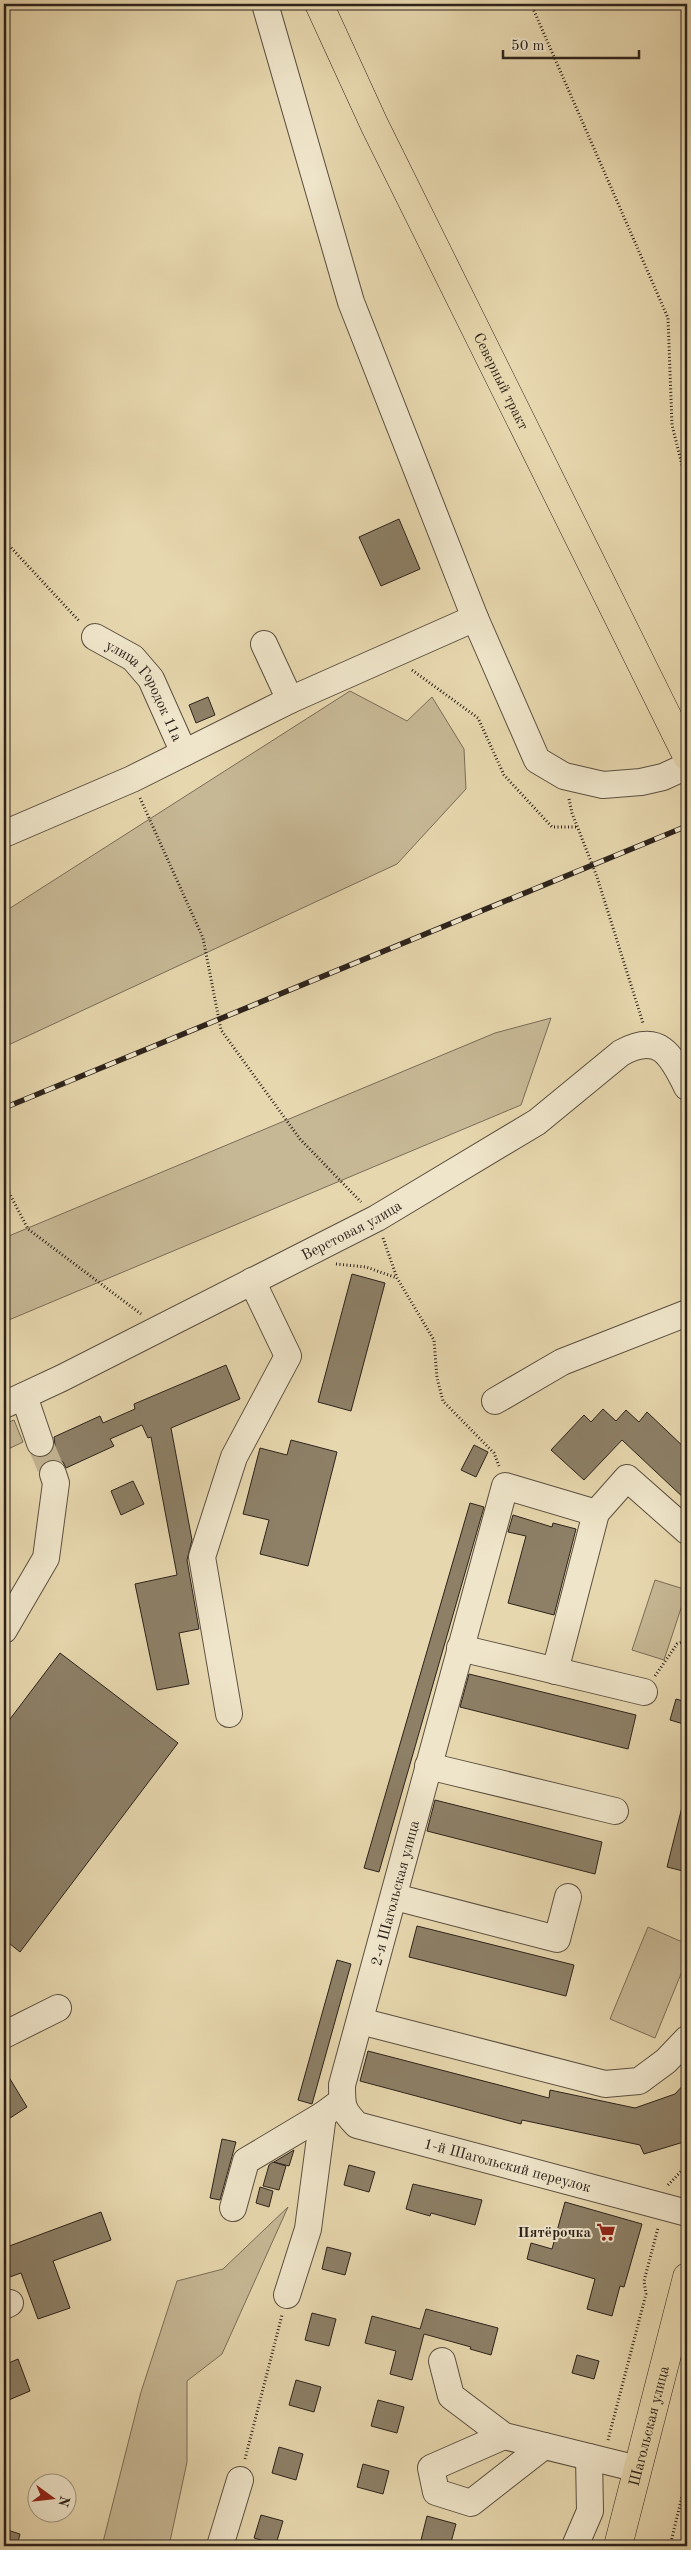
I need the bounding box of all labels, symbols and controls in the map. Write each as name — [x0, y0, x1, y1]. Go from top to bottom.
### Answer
scale bar — [503, 28, 640, 60]
text: 50 m — [511, 39, 545, 54]
street label: Северный тракт — [470, 331, 530, 433]
street label: улица Городок 11а — [102, 638, 184, 745]
street label: Верстовая улица — [299, 1199, 406, 1264]
street label: 2-я Шагольская улица — [370, 1819, 423, 1968]
street label: 1-й Шагольский переулок — [422, 2137, 593, 2196]
supermarket icon: Пятёрочка — [595, 2221, 617, 2243]
place label: Пятёрочка — [517, 2226, 591, 2241]
street label: Шагольская улица — [628, 2364, 673, 2488]
north arrow — [28, 2472, 78, 2522]
text: N — [55, 2494, 72, 2508]

